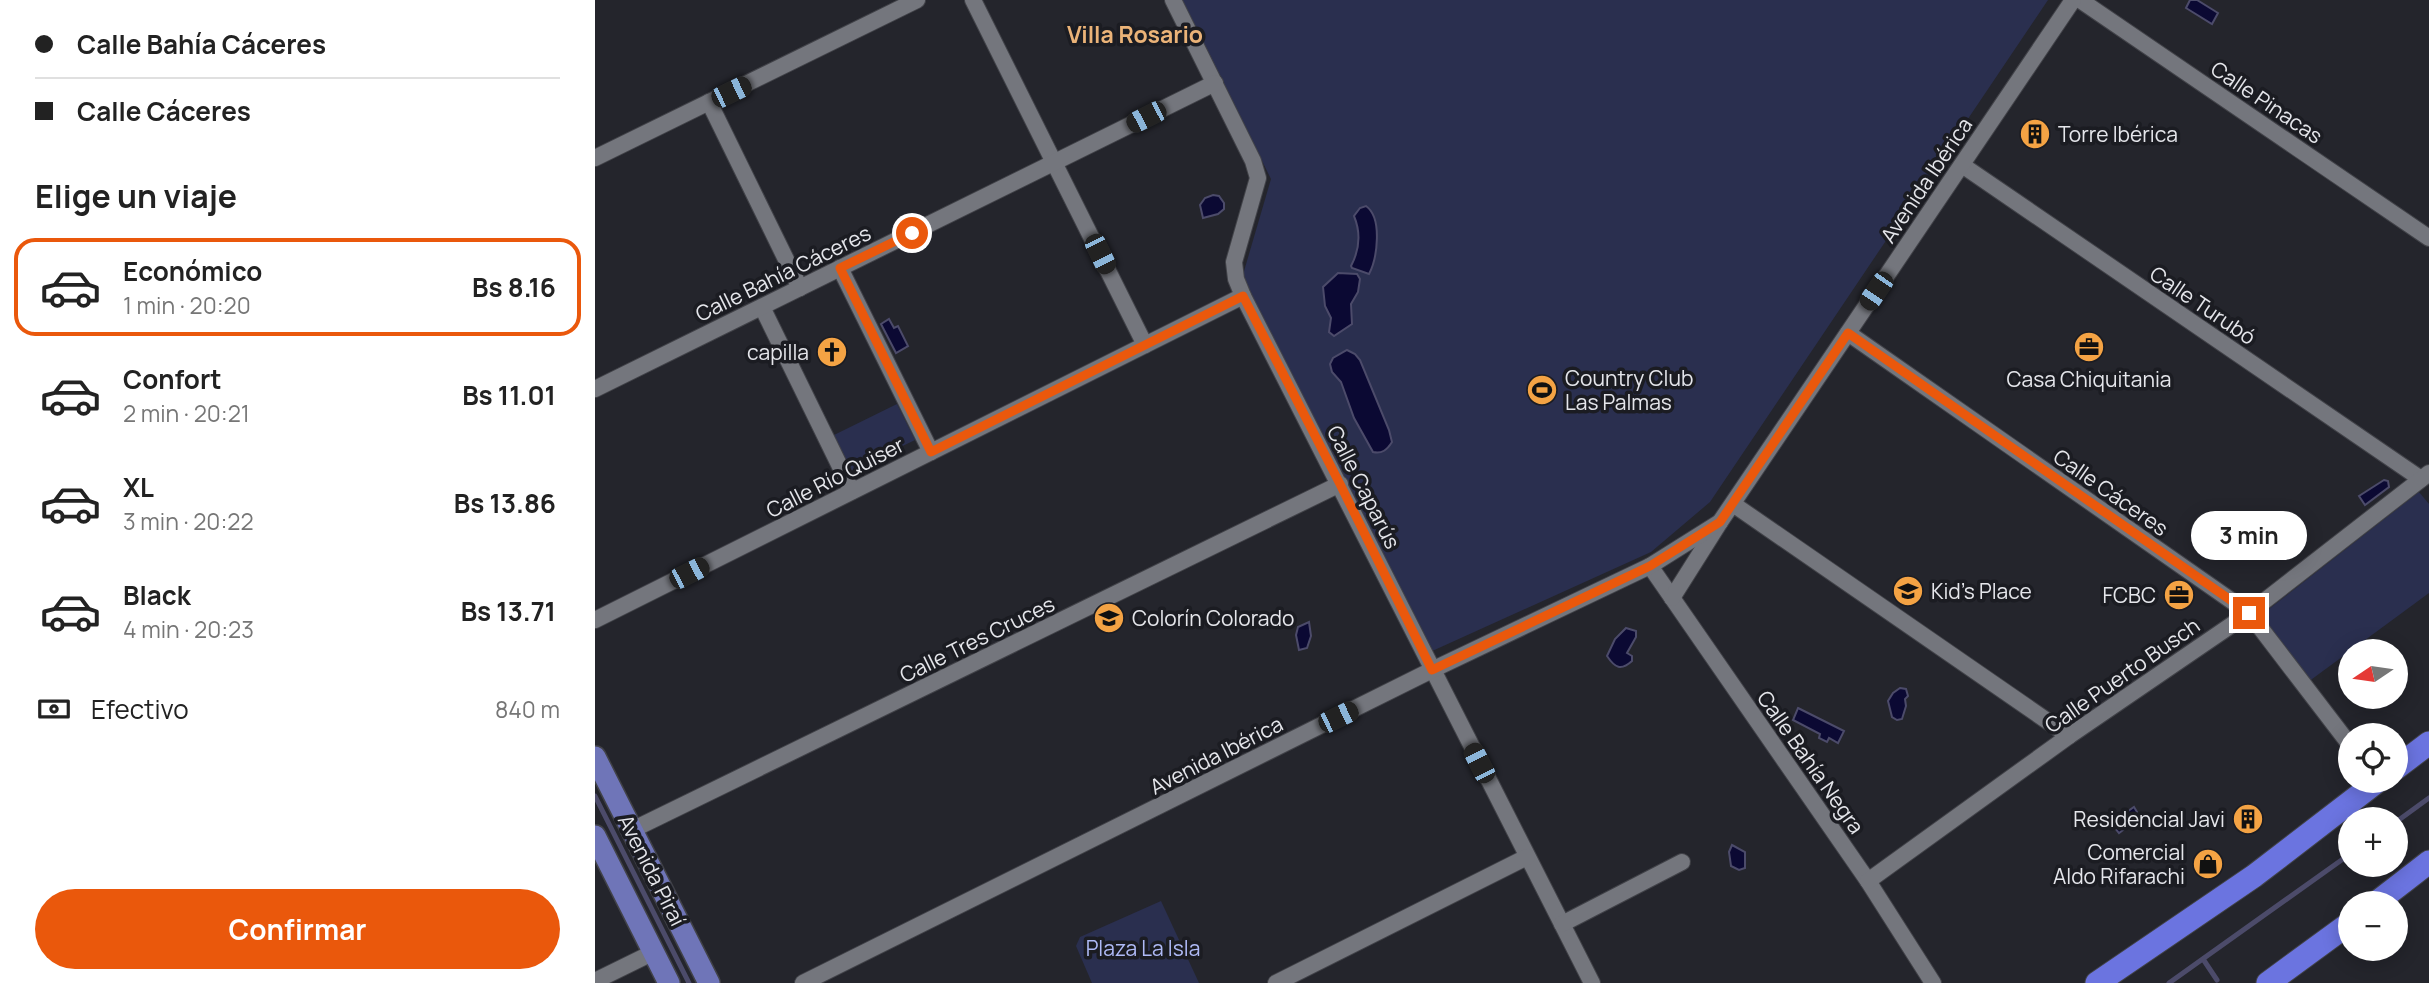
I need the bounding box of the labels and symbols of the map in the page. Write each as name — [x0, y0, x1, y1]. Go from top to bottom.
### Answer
district label: Villa Rosario — [1067, 18, 1203, 50]
street label: Calle Pinacas — [2206, 54, 2328, 150]
car — [708, 73, 755, 111]
car — [1123, 98, 1170, 136]
street label: Avenida Ibérica — [1874, 112, 1978, 248]
building icon: Torre Ibérica — [2018, 117, 2052, 151]
place label: Torre Ibérica — [2058, 120, 2178, 148]
route start — [896, 217, 928, 249]
street label: Calle Bahía Cáceres — [691, 218, 875, 328]
car — [1082, 231, 1119, 277]
street label: Calle Turubó — [2145, 259, 2261, 351]
car — [1856, 268, 1897, 314]
office icon: Casa Chiquitania — [2072, 330, 2106, 364]
church icon: capilla — [815, 335, 849, 369]
place label: capilla — [747, 338, 809, 366]
place label: Country Club Las Palmas — [1565, 364, 1693, 416]
place label: Casa Chiquitania — [2007, 365, 2171, 393]
sports icon: Country Club Las Palmas — [1525, 373, 1559, 407]
street label: Calle Caparús — [1321, 421, 1407, 553]
street label: Calle Río Quiser — [761, 430, 909, 524]
street label: Calle Cáceres — [2048, 442, 2174, 542]
callout: 3 min — [2191, 512, 2307, 560]
car — [666, 554, 713, 592]
school or university icon: Kid's Place — [1891, 574, 1925, 608]
place label: Kid's Place — [1931, 577, 2032, 605]
office icon: FCBC — [2162, 578, 2196, 612]
place label: FCBC — [2103, 581, 2156, 609]
street label: Calle Tres Cruces — [895, 589, 1059, 689]
route end — [2233, 597, 2265, 629]
school or university icon: Colorín Colorado — [1092, 601, 1126, 635]
place label: Colorín Colorado — [1132, 604, 1294, 632]
street label: Calle Puerto Busch — [2039, 611, 2205, 739]
north arrow — [2338, 639, 2408, 709]
street label: Calle Bahía Negra — [1751, 685, 1871, 839]
car — [1315, 698, 1362, 736]
street label: Avenida Ibérica — [1145, 709, 1287, 801]
car — [1461, 740, 1498, 786]
building icon: Residencial Javi — [2231, 802, 2265, 836]
place label: Residencial Javi — [2073, 805, 2225, 833]
street label: Avenida Piraí — [612, 809, 692, 931]
place label: Comercial Aldo Rifarachi — [2053, 838, 2185, 890]
shop icon: Comercial Aldo Rifarachi — [2191, 847, 2225, 881]
park label: Plaza La Isla — [1086, 934, 1200, 962]

